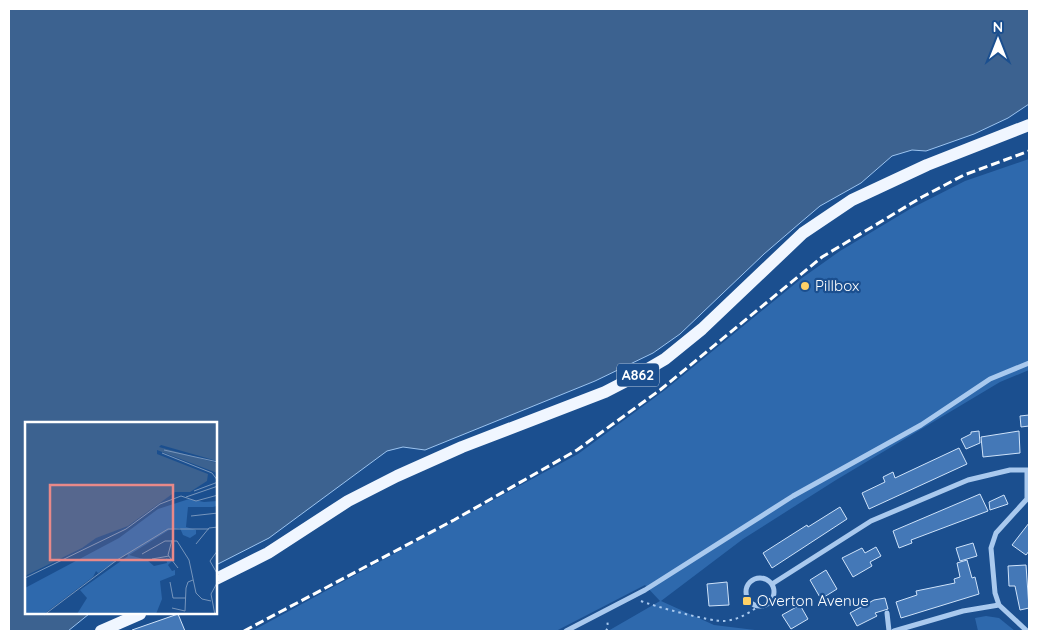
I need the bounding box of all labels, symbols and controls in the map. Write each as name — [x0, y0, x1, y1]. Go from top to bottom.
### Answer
north arrow — [973, 15, 1023, 65]
text: N — [993, 18, 1003, 36]
place label: Pillbox — [815, 276, 859, 295]
marker: Pillbox — [799, 280, 811, 292]
road number: A862 — [617, 364, 659, 386]
inset map — [25, 422, 218, 615]
place label: Overton Avenue — [757, 591, 869, 610]
marker: Overton Avenue — [741, 595, 753, 607]

